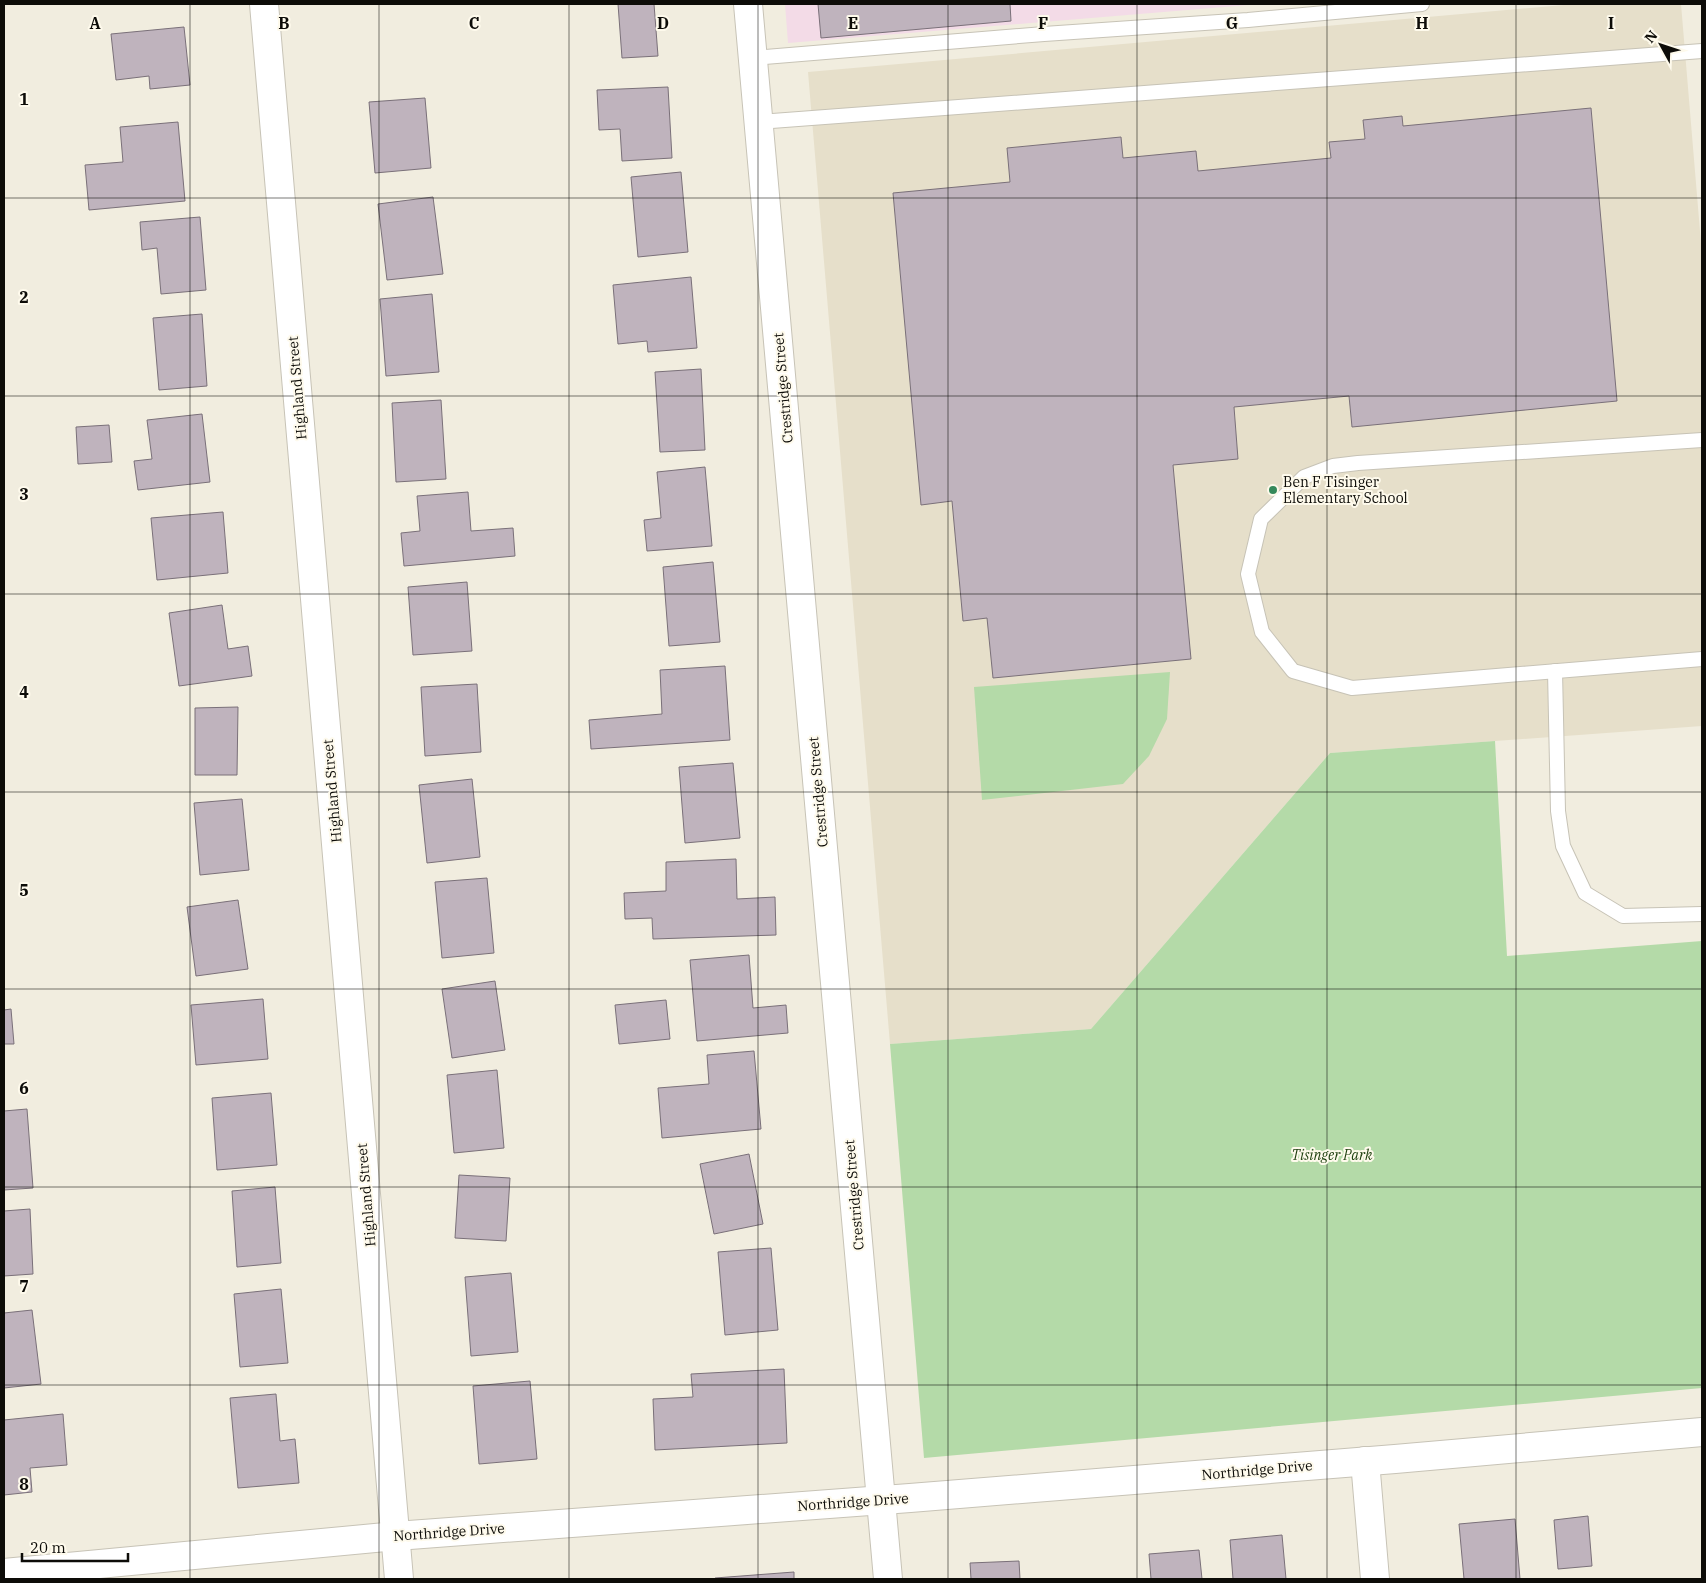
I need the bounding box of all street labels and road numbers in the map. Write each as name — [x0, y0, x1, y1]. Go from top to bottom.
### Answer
street label: Crestridge Street — [769, 332, 797, 444]
street label: Highland Street — [284, 336, 310, 440]
street label: Crestridge Street — [804, 736, 832, 848]
street label: Highland Street — [319, 739, 345, 843]
street label: Crestridge Street — [840, 1139, 868, 1251]
street label: Highland Street — [353, 1143, 379, 1247]
street label: Northridge Drive — [1201, 1456, 1313, 1484]
street label: Northridge Drive — [797, 1489, 909, 1515]
street label: Northridge Drive — [393, 1519, 505, 1545]

